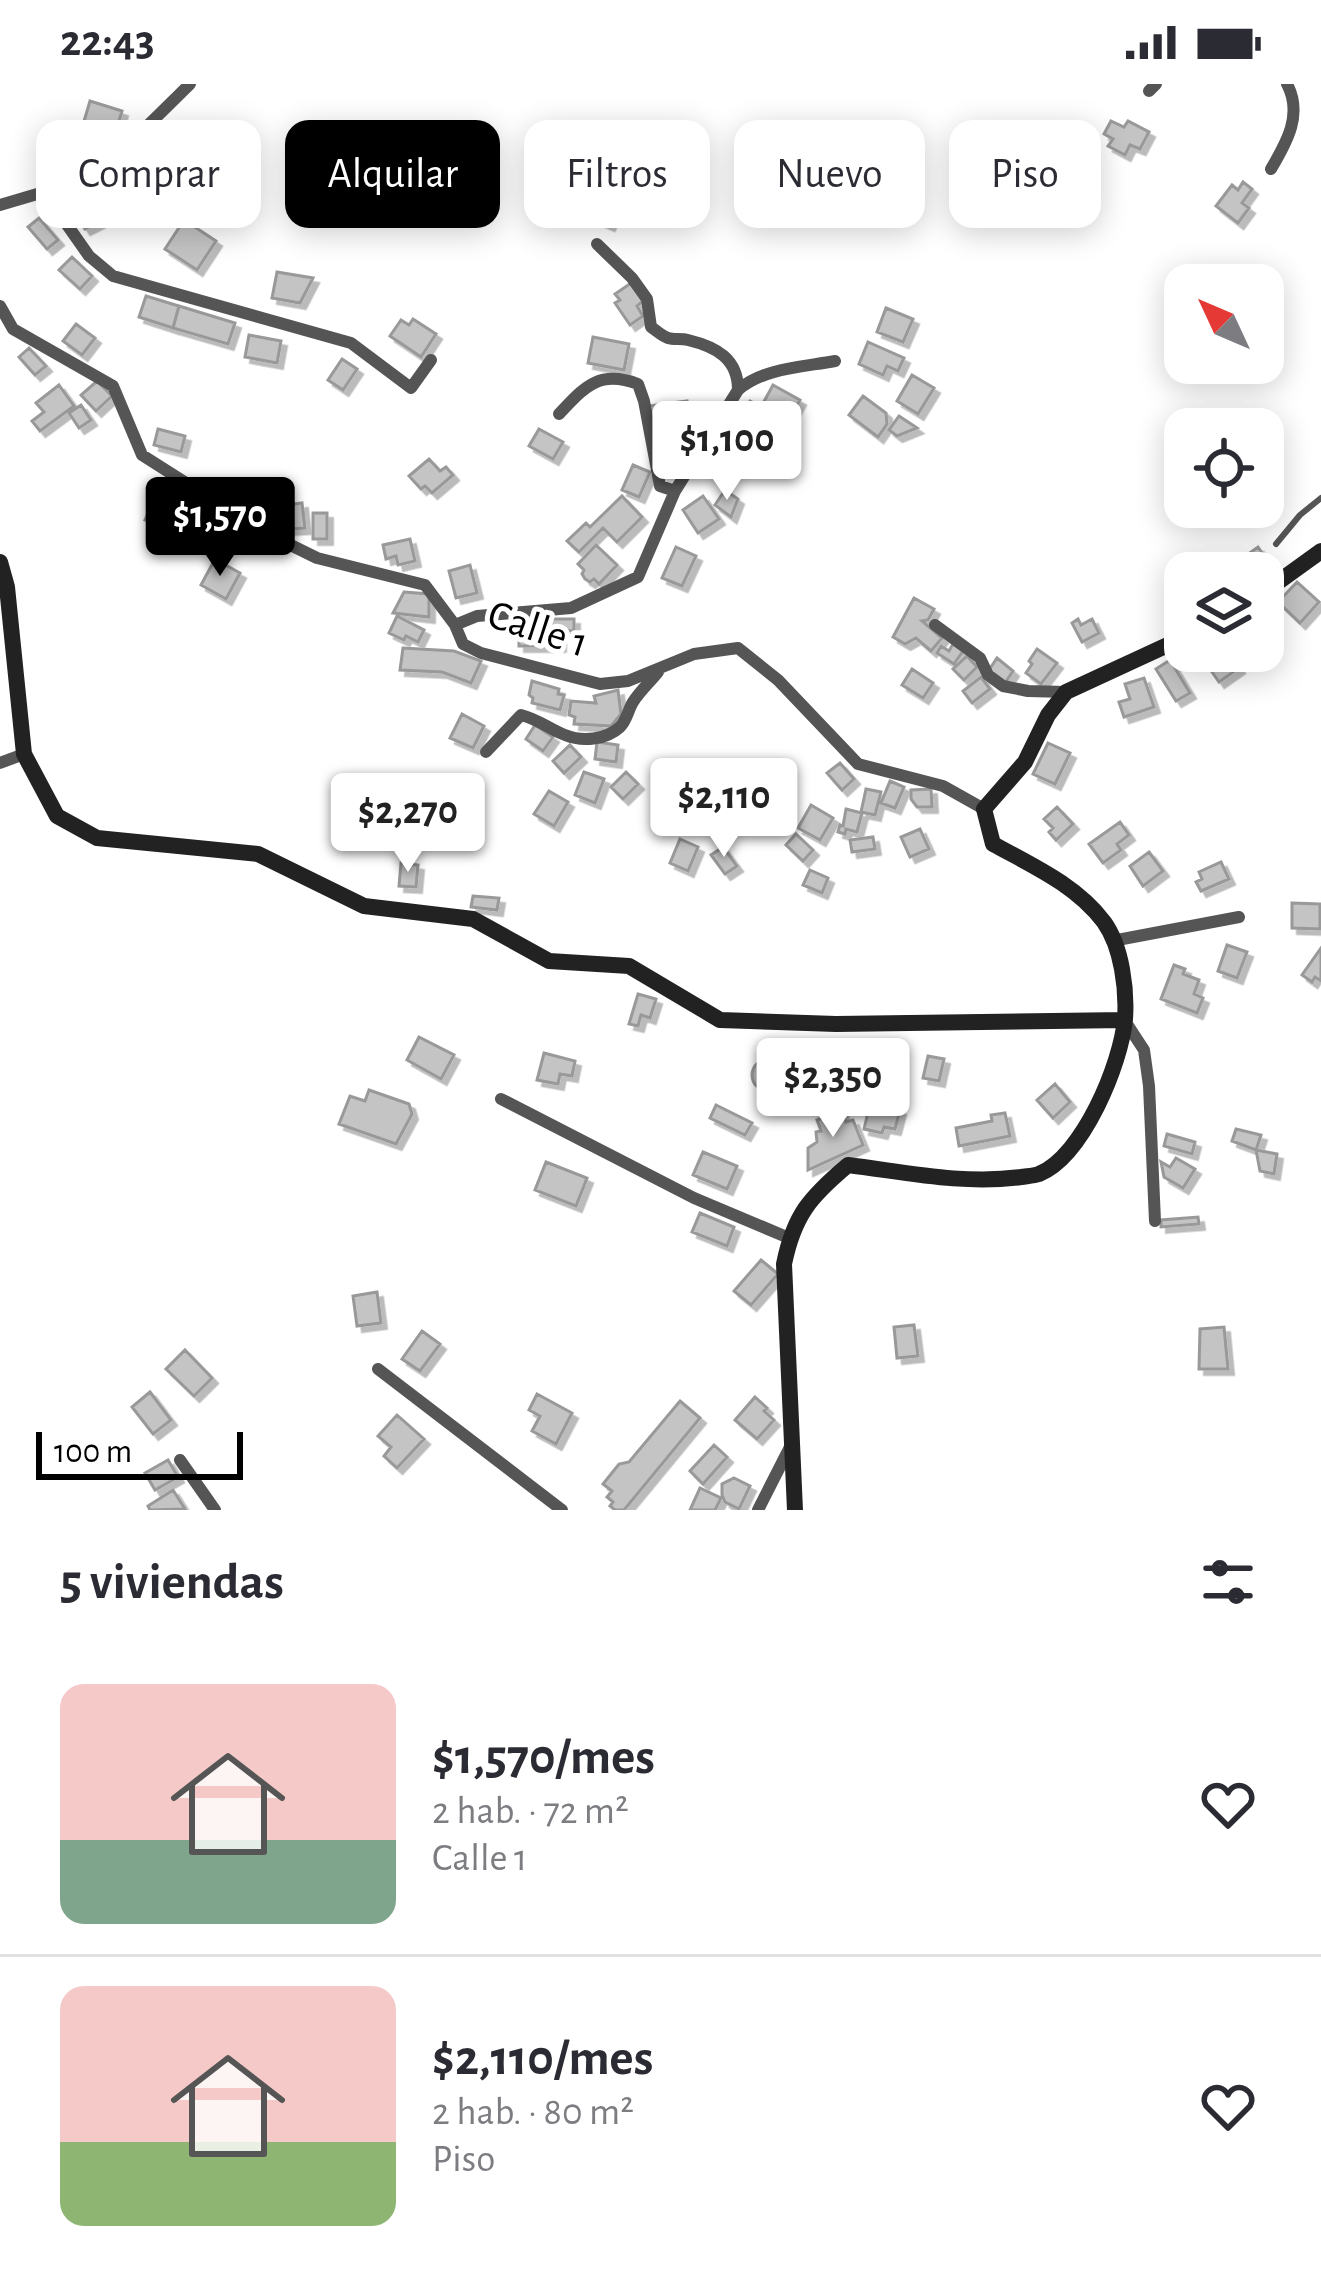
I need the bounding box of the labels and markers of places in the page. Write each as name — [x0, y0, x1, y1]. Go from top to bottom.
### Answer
pin: $1,100 — [629, 401, 825, 503]
pin: $1,570 — [122, 477, 318, 579]
pin: $2,110 — [626, 758, 822, 860]
pin: $2,270 — [310, 773, 506, 875]
pin: $2,350 — [735, 1038, 931, 1140]

